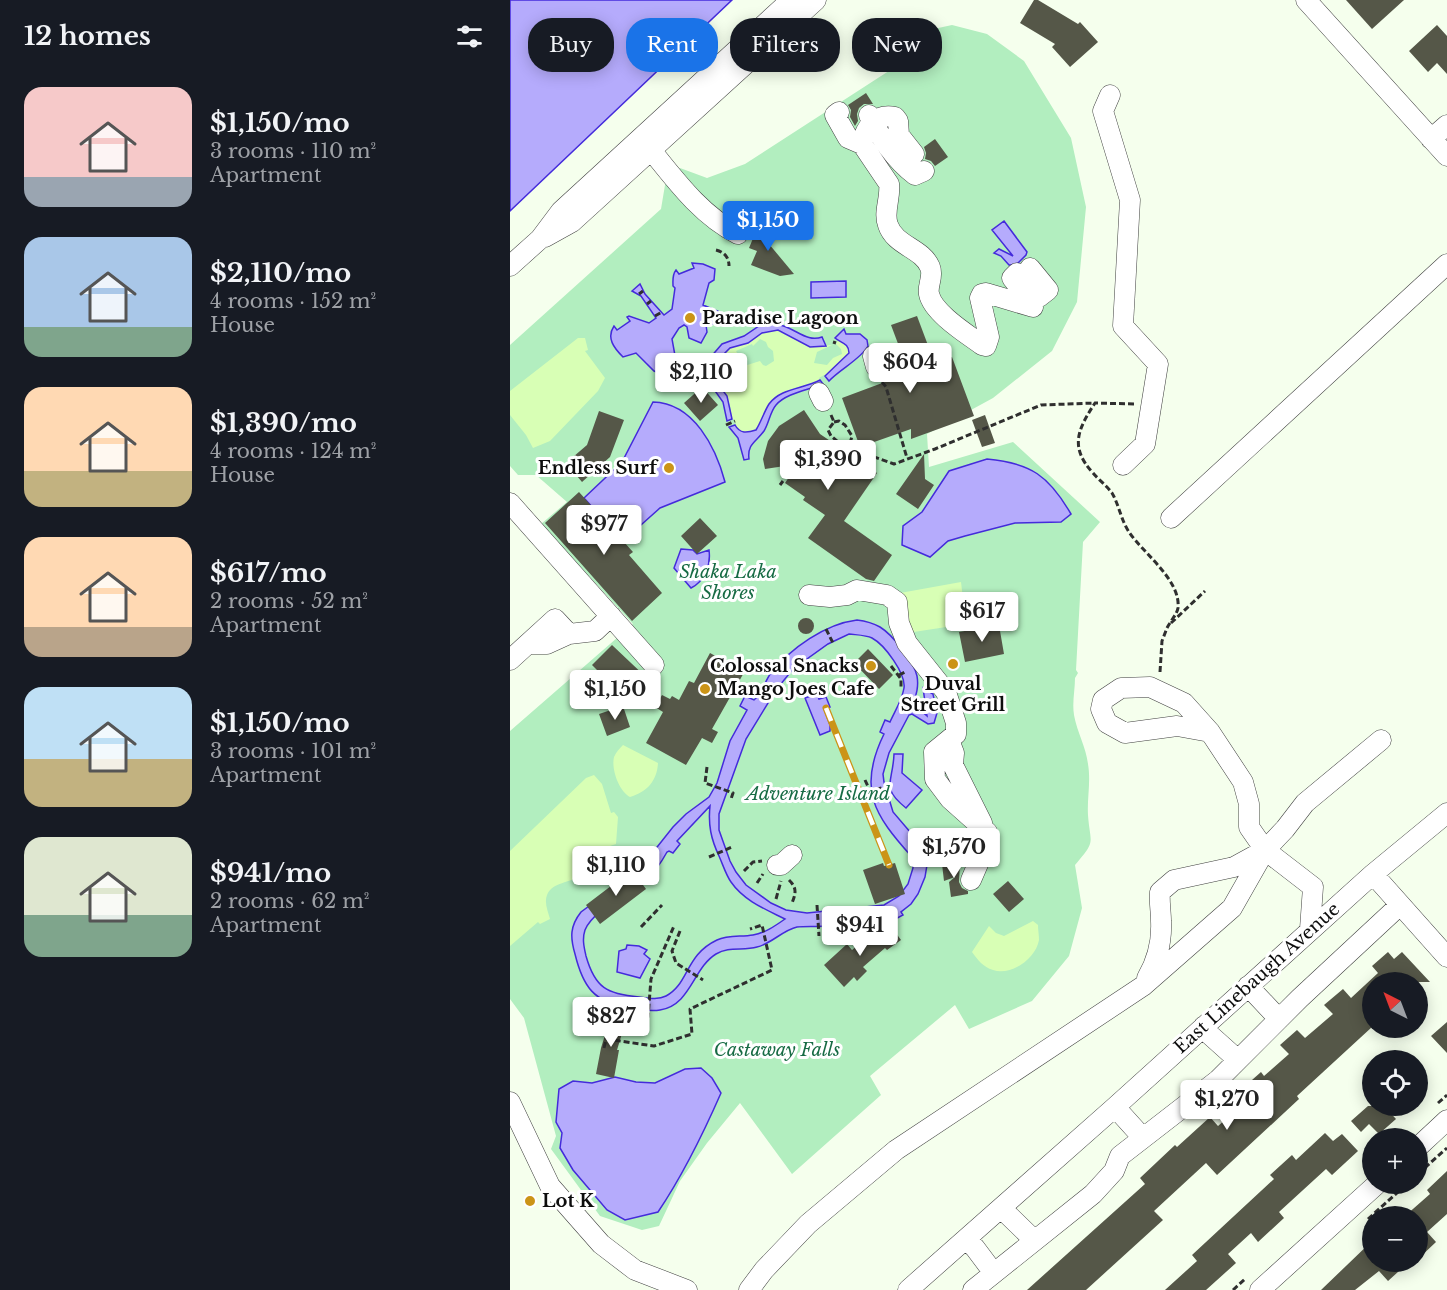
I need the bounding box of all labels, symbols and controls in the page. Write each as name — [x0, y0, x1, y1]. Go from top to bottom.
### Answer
chip: Buy — [528, 18, 614, 72]
chip: Rent — [626, 18, 718, 72]
chip: Filters — [730, 18, 840, 72]
chip: New — [852, 18, 942, 72]
text: 12 homes — [24, 20, 151, 52]
icon: filters — [453, 20, 486, 53]
text: $1,150/mo — [210, 107, 350, 139]
icon: home — [72, 111, 144, 183]
text: 3 rooms · 110 m² — [210, 139, 376, 163]
text: Apartment — [210, 163, 321, 187]
pin: $1,150 — [719, 201, 817, 252]
text: $1,150 — [737, 208, 799, 232]
text: $2,110/mo — [210, 257, 351, 289]
icon: home — [72, 261, 144, 333]
text: 4 rooms · 152 m² — [210, 289, 376, 313]
place label: Paradise Lagoon — [702, 307, 859, 329]
marker: Paradise Lagoon — [683, 311, 697, 325]
text: House — [210, 313, 275, 337]
pin: $604 — [874, 343, 946, 394]
text: $604 — [883, 350, 937, 374]
pin: $2,110 — [652, 353, 750, 404]
text: $2,110 — [669, 360, 733, 384]
text: $1,390/mo — [210, 407, 357, 439]
icon: home — [72, 411, 144, 483]
text: 4 rooms · 124 m² — [210, 439, 376, 463]
pin: $1,390 — [779, 440, 877, 491]
text: $1,390 — [794, 447, 862, 471]
place label: Endless Surf — [538, 457, 659, 479]
marker: Endless Surf — [662, 461, 676, 475]
text: House — [210, 463, 275, 487]
pin: $977 — [568, 505, 640, 556]
text: $977 — [581, 512, 628, 536]
text: $617/mo — [210, 557, 327, 589]
icon: home — [72, 561, 144, 633]
park label: Shaka Laka Shores — [679, 561, 777, 604]
text: 2 rooms · 52 m² — [210, 589, 368, 613]
pin: $617 — [946, 592, 1018, 643]
text: $617 — [959, 599, 1005, 623]
text: Apartment — [210, 613, 321, 637]
place label: Colossal Snacks — [710, 655, 859, 677]
marker: Duval Street Grill — [946, 657, 960, 671]
marker: Colossal Snacks — [864, 659, 878, 673]
pin: $1,150 — [566, 670, 664, 721]
place label: Duval Street Grill — [901, 673, 1006, 716]
text: $1,150 — [584, 677, 646, 701]
place label: Mango Joes Cafe — [717, 678, 875, 700]
marker: Mango Joes Cafe — [698, 682, 712, 696]
text: $1,150/mo — [210, 707, 350, 739]
icon: home — [72, 711, 144, 783]
text: 3 rooms · 101 m² — [210, 739, 376, 763]
text: Apartment — [210, 763, 321, 787]
park label: Adventure Island — [744, 783, 890, 805]
pin: $1,570 — [905, 828, 1003, 879]
text: $1,570 — [922, 835, 986, 859]
pin: $1,110 — [567, 846, 665, 897]
text: $1,110 — [586, 853, 646, 877]
text: $941/mo — [210, 857, 331, 889]
icon: home — [72, 861, 144, 933]
text: 2 rooms · 62 m² — [210, 889, 369, 913]
street label: East Linebaugh Avenue — [1170, 898, 1344, 1058]
pin: $941 — [824, 906, 896, 957]
text: Apartment — [210, 913, 321, 937]
text: $941 — [836, 913, 884, 937]
north arrow — [1362, 972, 1428, 1038]
map controls — [1362, 972, 1428, 1272]
pin: $827 — [575, 997, 647, 1048]
text: $827 — [587, 1004, 635, 1028]
park label: Castaway Falls — [714, 1039, 840, 1061]
button: locate — [1362, 1050, 1428, 1116]
pin: $1,270 — [1178, 1080, 1276, 1131]
text: $1,270 — [1194, 1087, 1260, 1111]
button: + — [1362, 1128, 1428, 1194]
place label: Lot K — [542, 1190, 595, 1212]
marker: Lot K — [523, 1194, 537, 1208]
button: − — [1362, 1206, 1428, 1272]

